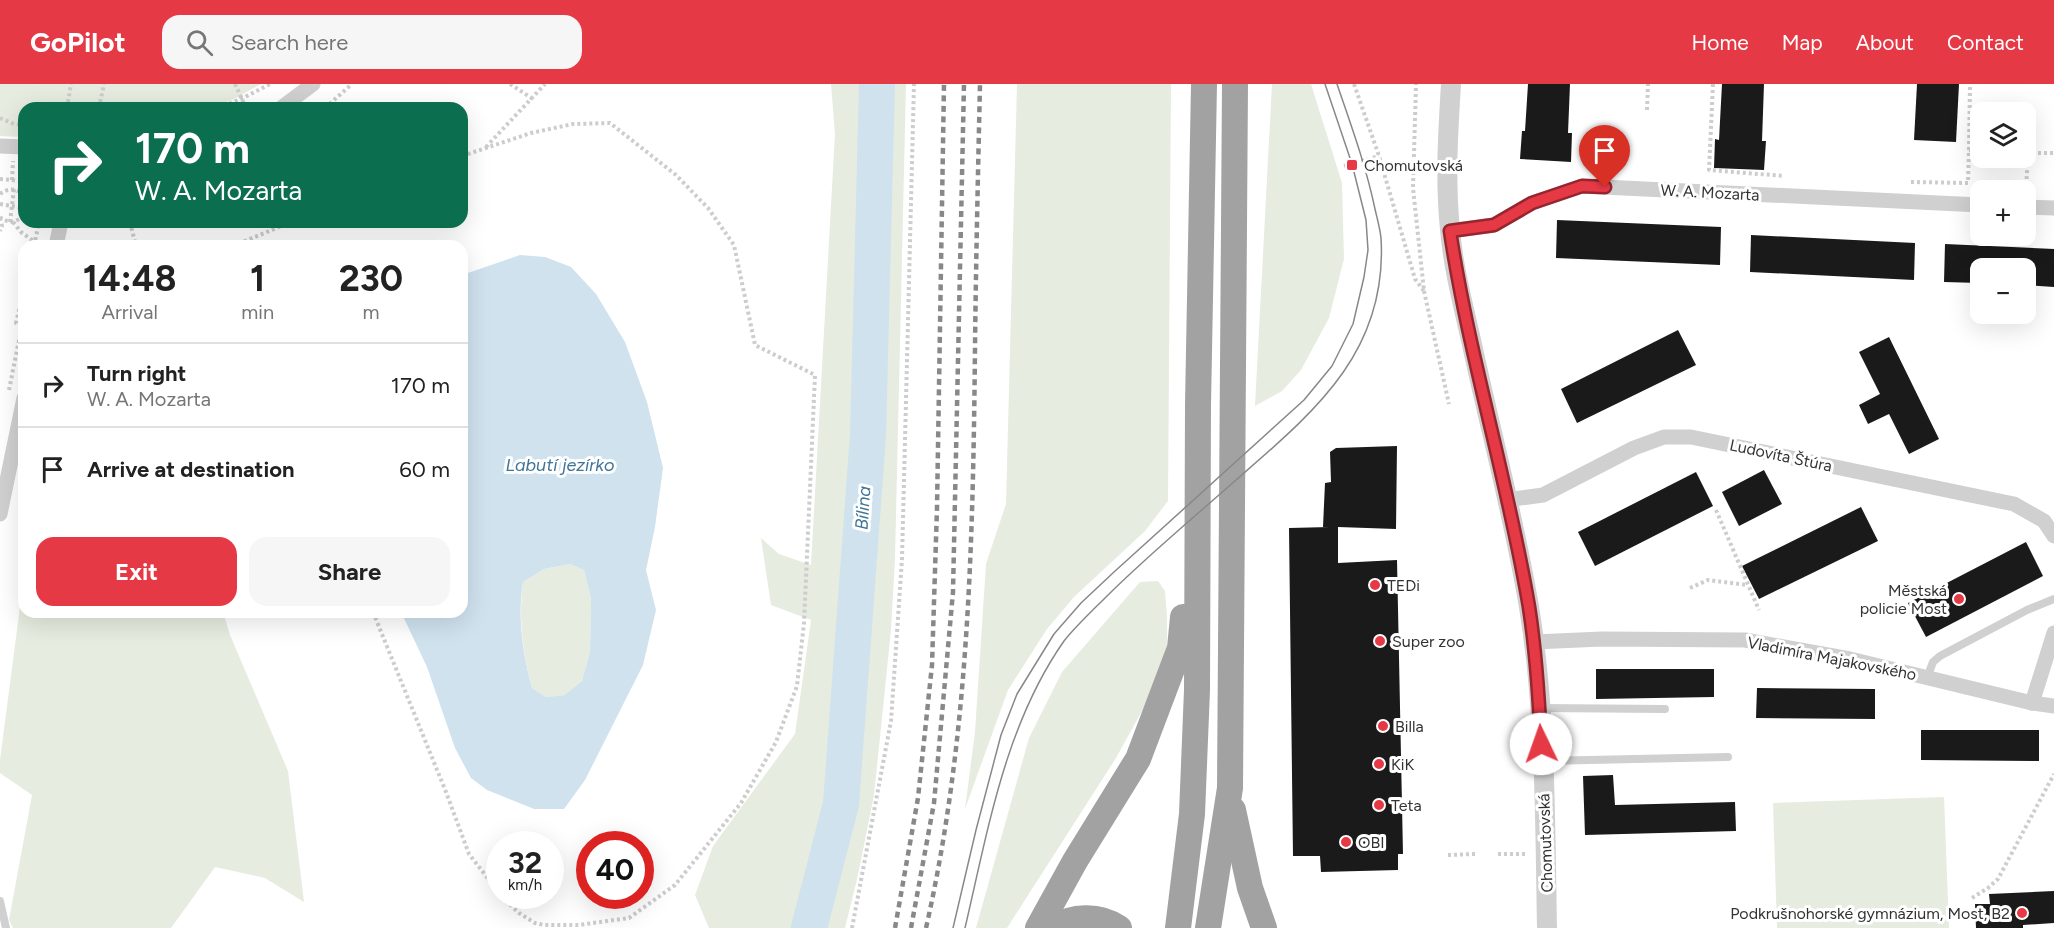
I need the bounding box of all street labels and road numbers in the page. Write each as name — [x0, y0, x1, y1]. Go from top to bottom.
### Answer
street label: W. A. Mozarta — [1660, 180, 1760, 205]
street label: Ludovíta Štúra — [1728, 435, 1834, 476]
street label: Vladimíra Majakovského — [1746, 633, 1918, 684]
street label: Chomutovská — [1534, 793, 1557, 893]

